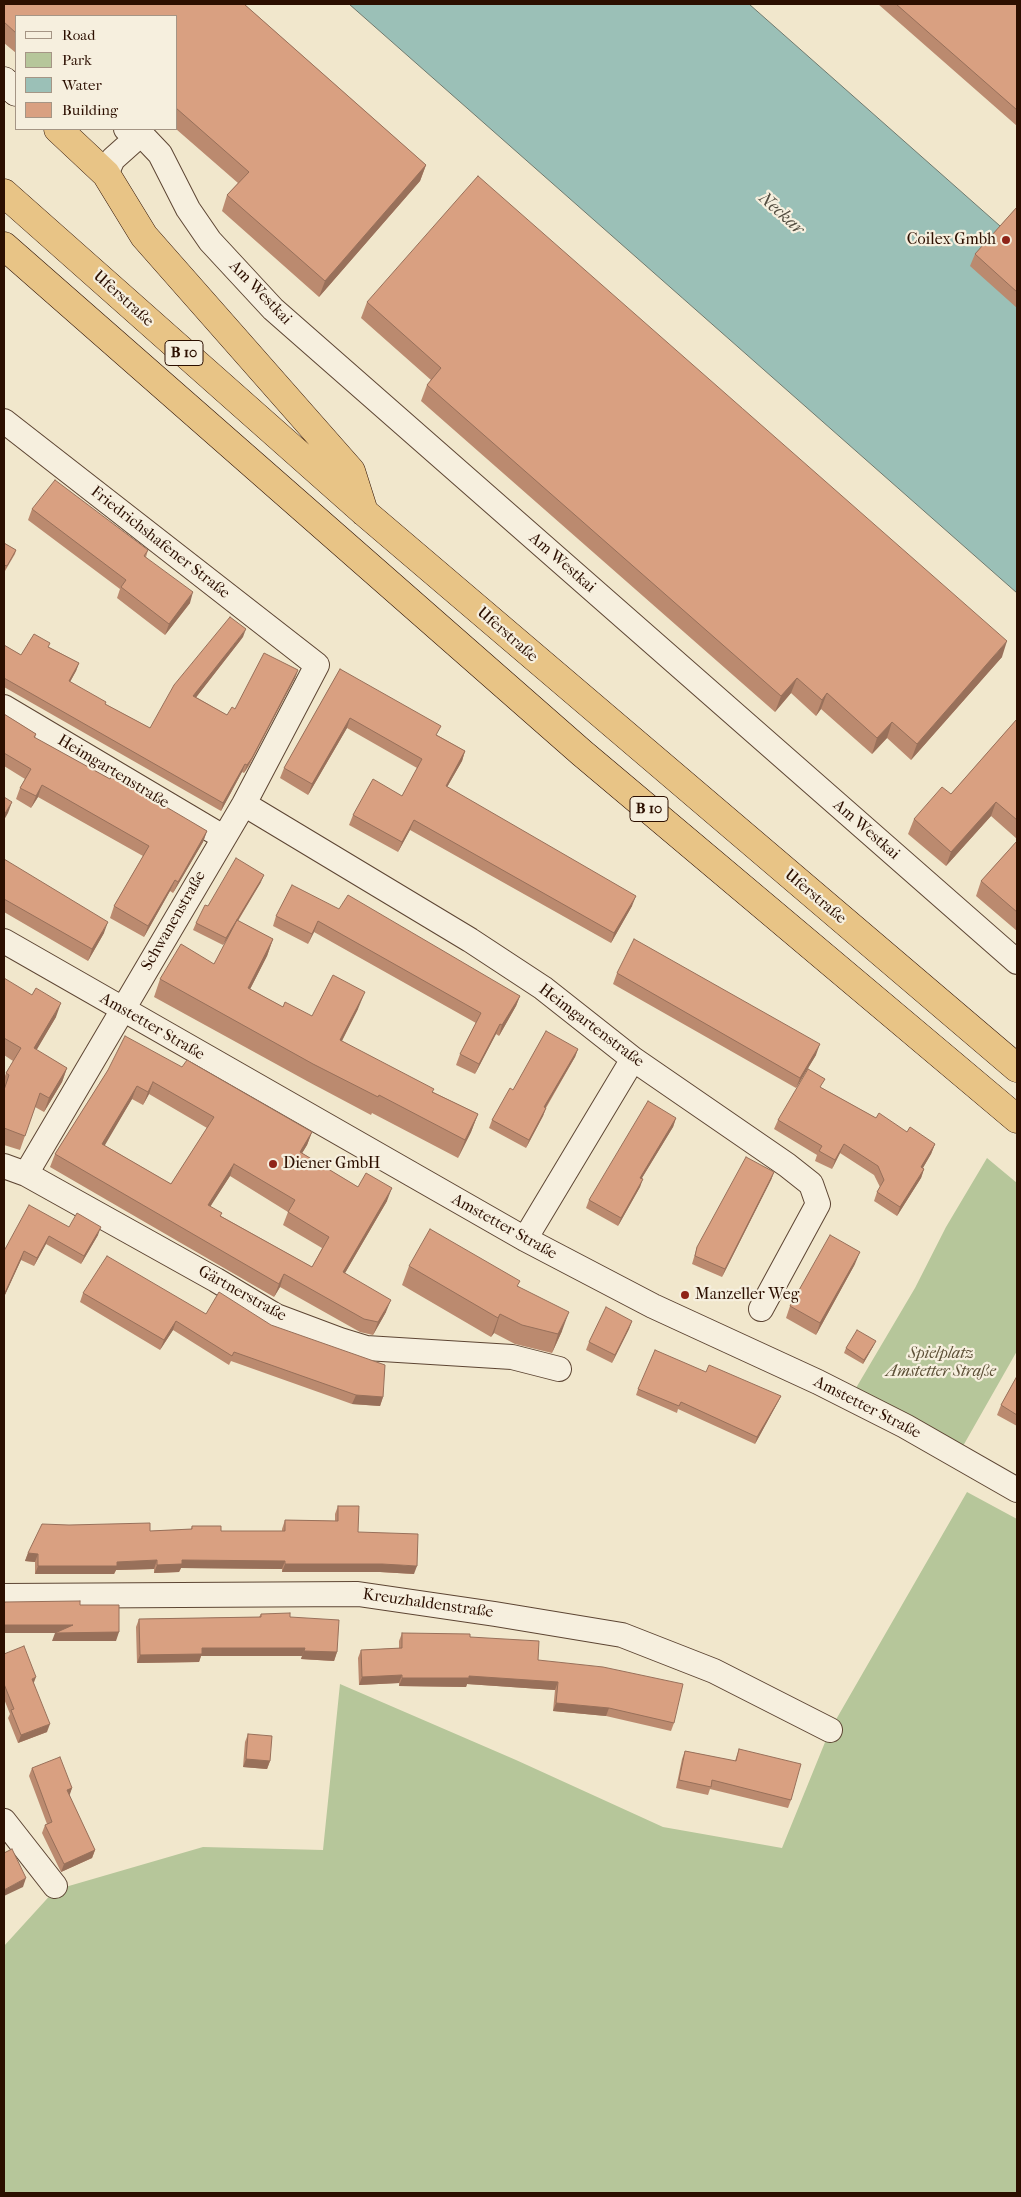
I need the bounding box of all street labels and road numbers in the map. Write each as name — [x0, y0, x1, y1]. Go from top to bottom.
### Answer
street label: Am Westkai — [225, 257, 295, 329]
street label: Uferstraße — [89, 267, 157, 331]
road number: B 10 — [165, 340, 203, 366]
street label: Friedrichshafener Straße — [87, 483, 233, 603]
street label: Am Westkai — [525, 529, 599, 597]
street label: Uferstraße — [473, 603, 541, 667]
street label: Heimgartenstraße — [54, 731, 172, 813]
road number: B 10 — [630, 796, 668, 822]
street label: Am Westkai — [829, 796, 903, 864]
street label: Uferstraße — [780, 866, 850, 928]
street label: Schwanenstraße — [138, 868, 210, 974]
street label: Heimgartenstraße — [535, 980, 647, 1072]
street label: Amstetter Straße — [96, 989, 208, 1065]
street label: Amstetter Straße — [448, 1190, 560, 1264]
street label: Gärtnerstraße — [195, 1262, 289, 1326]
street label: Amstetter Straße — [810, 1373, 924, 1443]
street label: Kreuzhaldenstraße — [362, 1585, 494, 1623]

